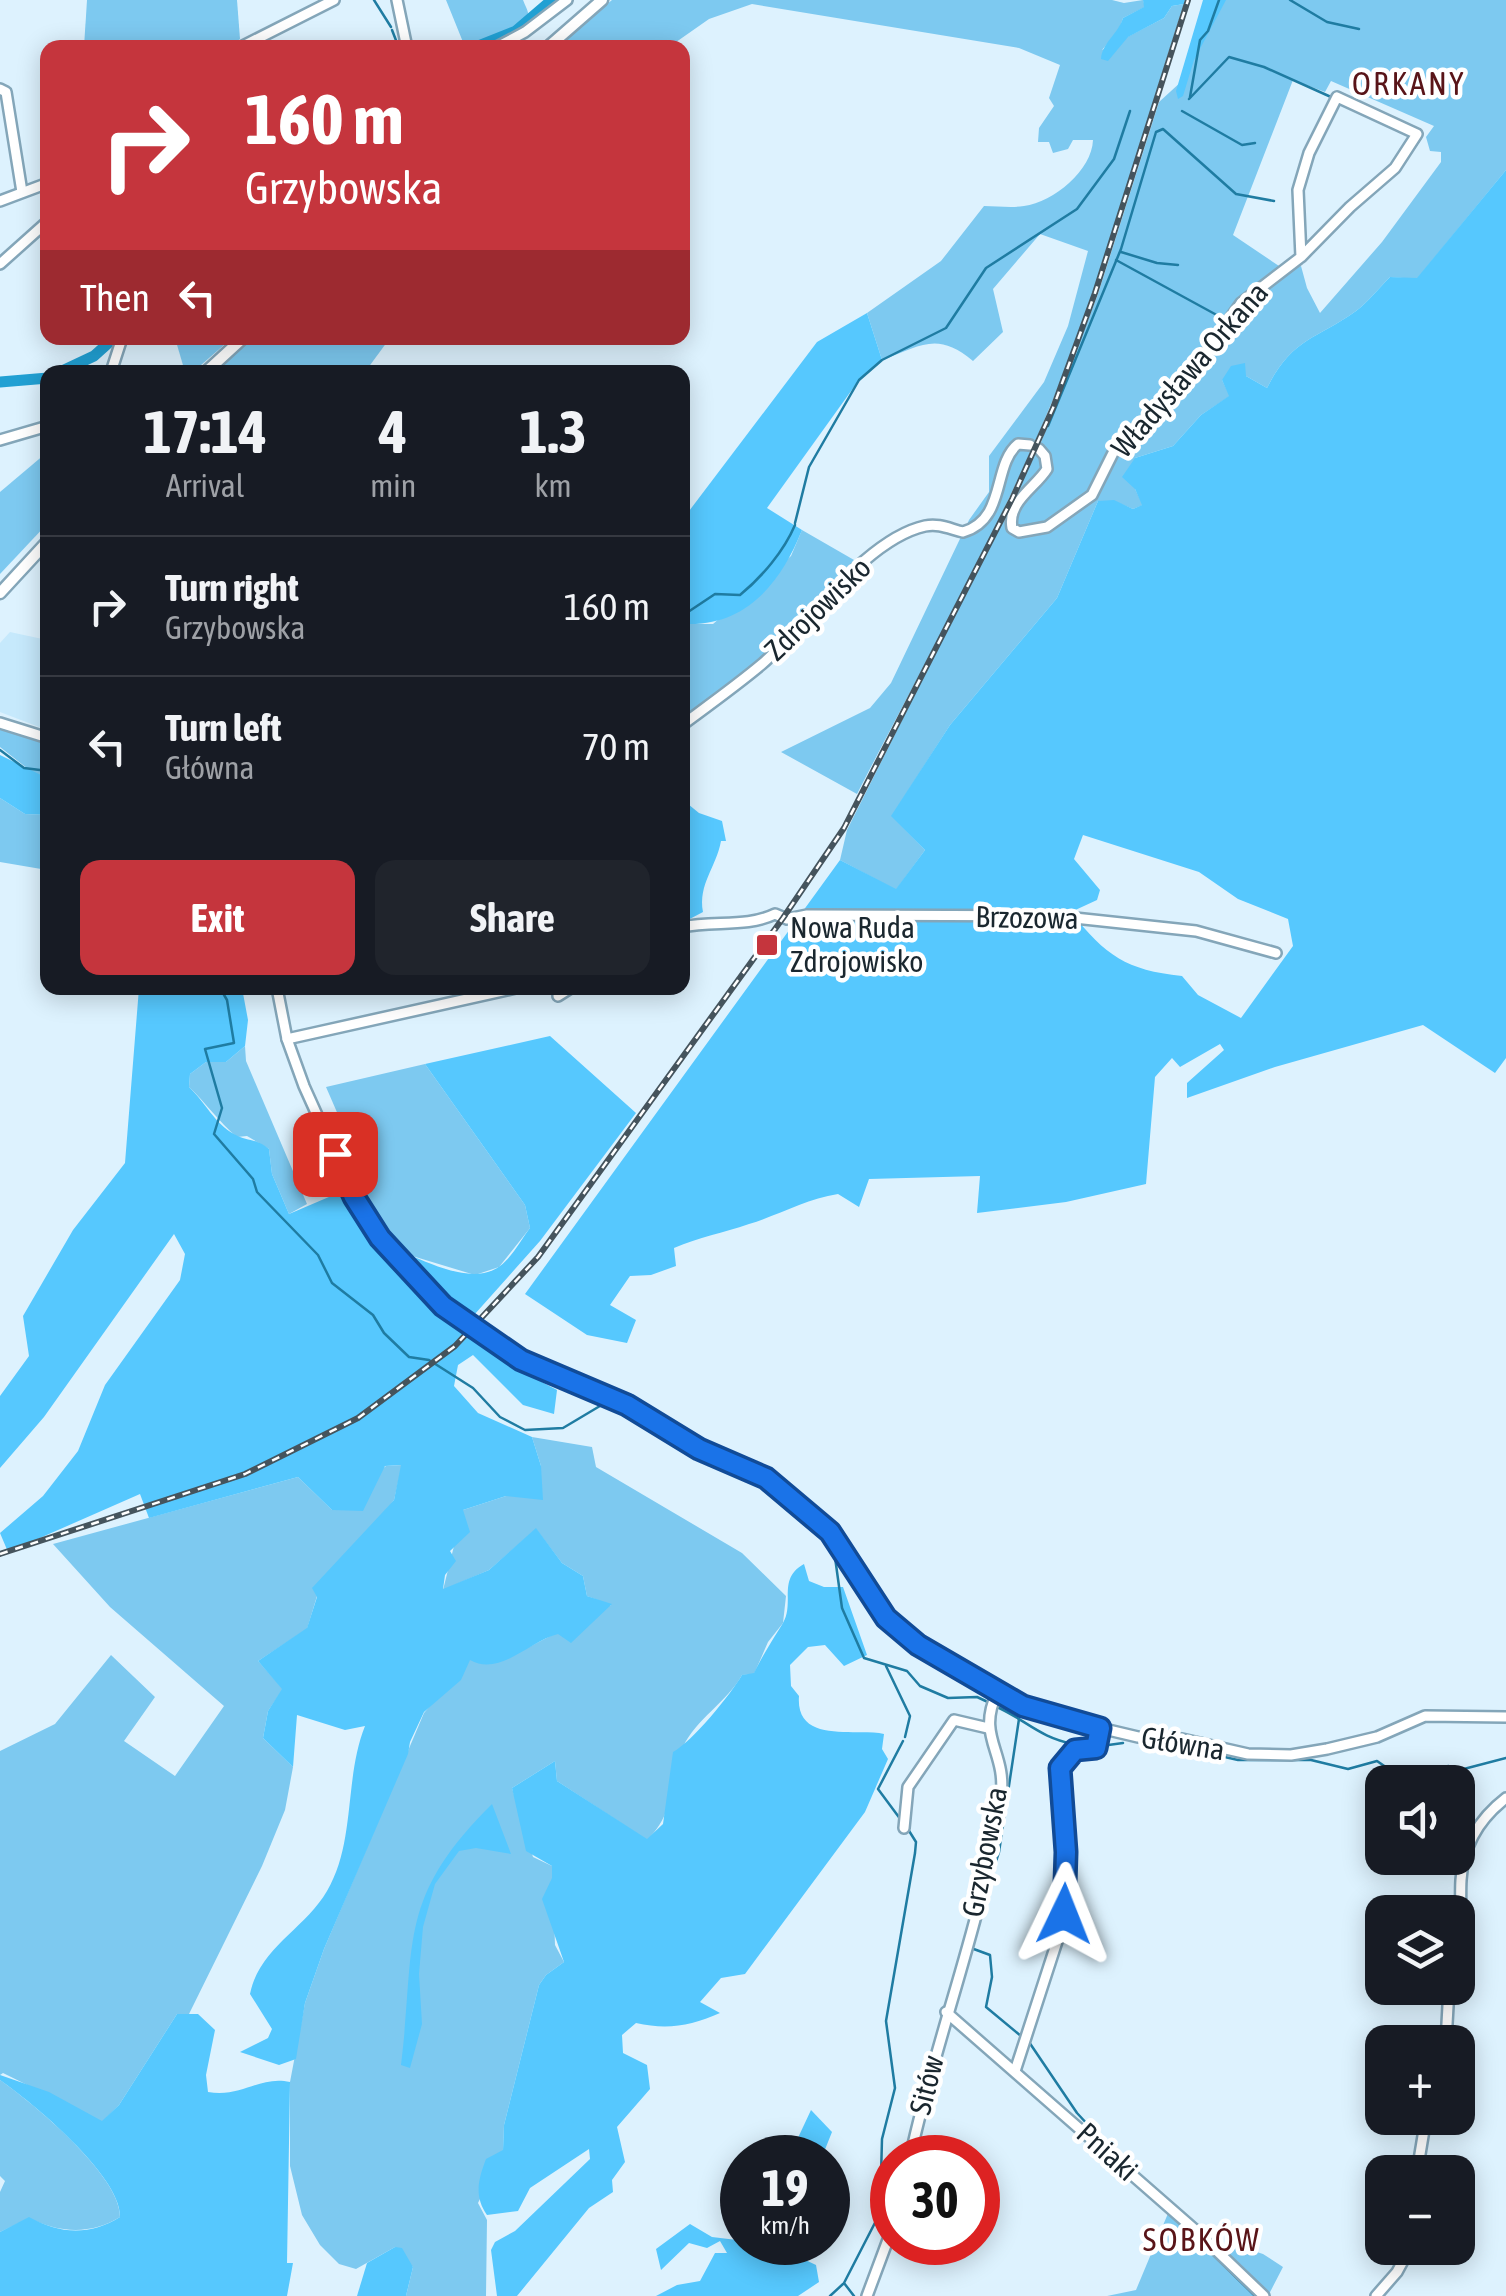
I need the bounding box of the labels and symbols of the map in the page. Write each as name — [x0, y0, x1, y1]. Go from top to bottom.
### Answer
district label: ORKANY — [1352, 65, 1466, 102]
street label: Władysława Orkana — [1104, 275, 1274, 464]
street label: Zdrojowisko — [757, 550, 877, 667]
street label: Brzozowa — [975, 899, 1079, 935]
place label: Nowa Ruda Zdrojowisko — [790, 910, 923, 978]
marker: Nowa Ruda Zdrojowisko — [754, 932, 780, 958]
pin — [293, 1112, 378, 1197]
street label: Główna — [1139, 1720, 1227, 1766]
street label: Grzybowska — [955, 1784, 1013, 1920]
position arrow — [1012, 1862, 1116, 1966]
street label: Sitów — [902, 2052, 950, 2118]
street label: Pniaki — [1071, 2115, 1145, 2187]
speed limit sign: 30 — [870, 2135, 1000, 2265]
district label: SOBKÓW — [1143, 2221, 1261, 2258]

